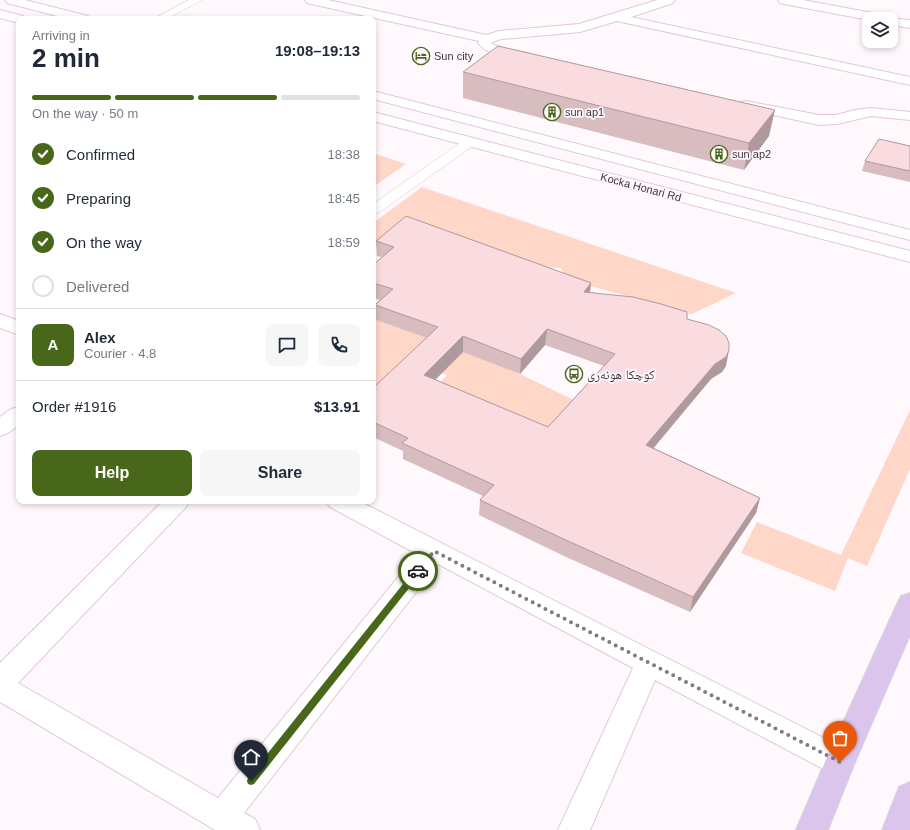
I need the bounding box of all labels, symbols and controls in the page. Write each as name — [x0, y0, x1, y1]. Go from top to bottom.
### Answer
map controls — [862, 12, 898, 48]
button: layers — [862, 12, 898, 48]
text: Arriving in — [32, 28, 90, 43]
text: 19:08–19:13 — [275, 42, 360, 59]
text: 2 min — [32, 43, 100, 73]
hotel icon: Sun city — [411, 46, 431, 66]
place label: Sun city — [434, 50, 474, 62]
building icon: sun ap1 — [542, 102, 562, 122]
text: On the way · 50 m — [32, 106, 138, 121]
place label: sun ap1 — [565, 106, 604, 118]
icon: check — [32, 143, 54, 165]
building icon: sun ap2 — [709, 144, 729, 164]
text: Confirmed — [66, 146, 135, 163]
text: 18:38 — [327, 147, 360, 162]
place label: sun ap2 — [732, 148, 771, 160]
street label: Kocka Honari Rd — [599, 170, 683, 204]
icon: check — [32, 187, 54, 209]
text: Preparing — [66, 190, 131, 207]
text: 18:45 — [327, 191, 360, 206]
icon: check — [32, 231, 54, 253]
text: On the way — [66, 234, 142, 251]
text: 18:59 — [327, 235, 360, 250]
text: Delivered — [66, 278, 129, 295]
button: chat — [266, 324, 308, 366]
button: phone — [318, 324, 360, 366]
text: Alex — [84, 329, 116, 346]
text: A — [48, 336, 58, 353]
text: Courier · 4.8 — [84, 346, 156, 361]
bus stop icon: كوچكا هونەری — [564, 364, 584, 384]
place label: كوچكا هونەری — [587, 367, 655, 383]
text: Order #1916 — [32, 398, 116, 415]
text: $13.91 — [314, 398, 360, 415]
button: Help — [32, 450, 192, 496]
button: Share — [200, 450, 360, 496]
courier — [398, 551, 438, 591]
icon: car — [407, 560, 429, 582]
pin — [823, 721, 857, 762]
icon: bag — [829, 727, 851, 749]
pin — [234, 740, 268, 781]
icon: home — [240, 746, 262, 768]

